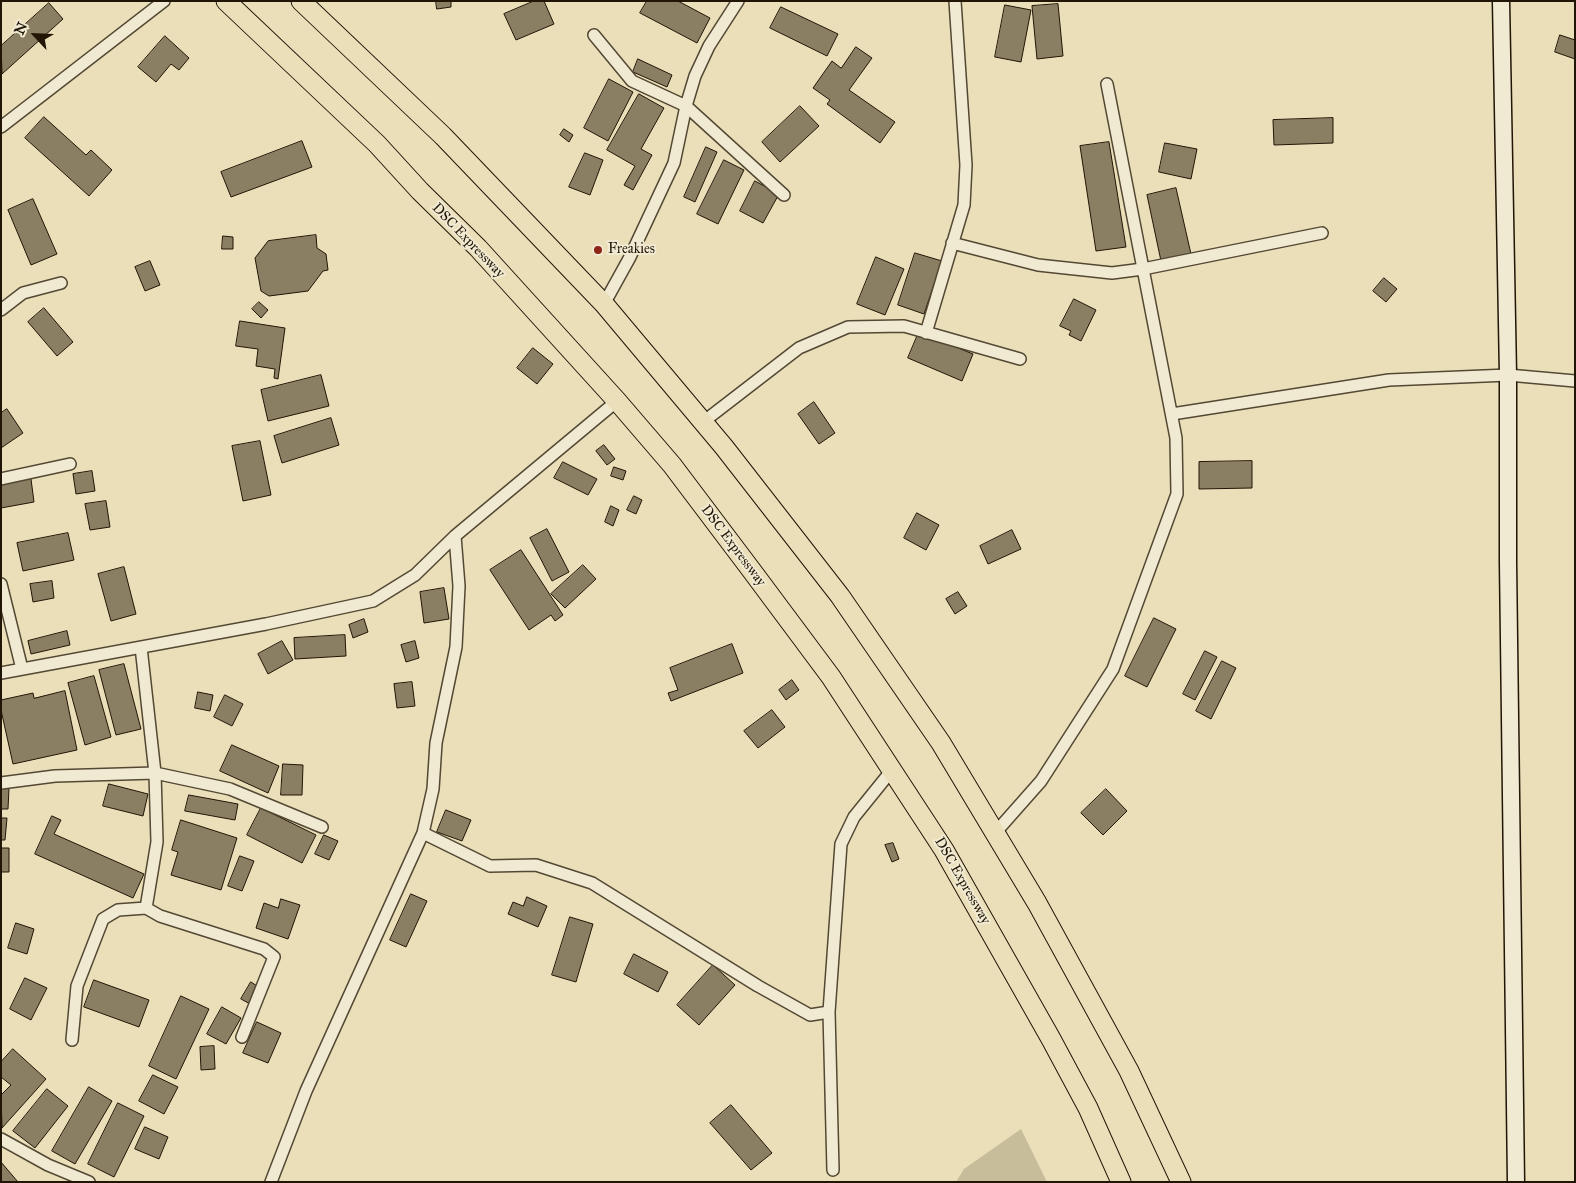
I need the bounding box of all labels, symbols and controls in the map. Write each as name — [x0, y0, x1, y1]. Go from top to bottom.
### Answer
north arrow — [10, 10, 60, 60]
text: N — [11, 19, 31, 37]
street label: DSC Expressway — [428, 200, 508, 282]
place label: Freakies — [608, 242, 655, 258]
marker: Freakies — [592, 244, 604, 256]
street label: DSC Expressway — [697, 502, 769, 590]
street label: DSC Expressway — [930, 835, 994, 927]

